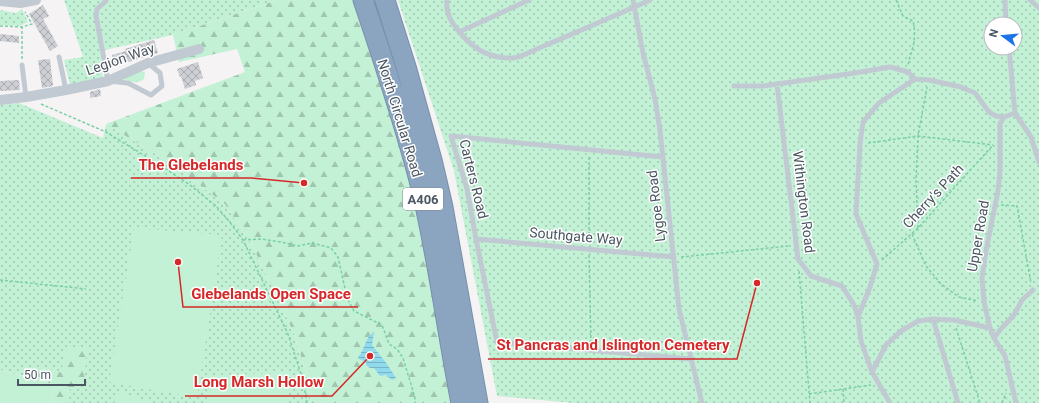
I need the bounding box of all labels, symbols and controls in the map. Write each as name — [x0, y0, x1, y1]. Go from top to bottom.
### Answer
north arrow — [983, 16, 1023, 56]
text: N — [987, 28, 1001, 39]
street label: Legion Way — [83, 40, 157, 78]
street label: North Circular Road — [374, 57, 426, 179]
street label: Carters Road — [456, 138, 492, 220]
street label: Withington Road — [790, 150, 818, 254]
callout: The Glebelands — [131, 151, 252, 178]
text: The Glebelands — [139, 156, 244, 174]
street label: Cherry's Path — [899, 161, 967, 231]
street label: Lygoe Road — [644, 169, 668, 243]
road number: A406 — [403, 188, 443, 210]
street label: Upper Road — [964, 199, 992, 273]
street label: Southgate Way — [529, 224, 624, 248]
callout: Glebelands Open Space — [183, 280, 358, 307]
text: Glebelands Open Space — [191, 285, 351, 303]
callout: St Pancras and Islington Cemetery — [488, 332, 737, 359]
text: St Pancras and Islington Cemetery — [496, 336, 730, 354]
scale bar — [18, 361, 85, 387]
text: 50 m — [24, 368, 51, 382]
callout: Long Marsh Hollow — [185, 369, 332, 396]
text: Long Marsh Hollow — [194, 373, 324, 391]

